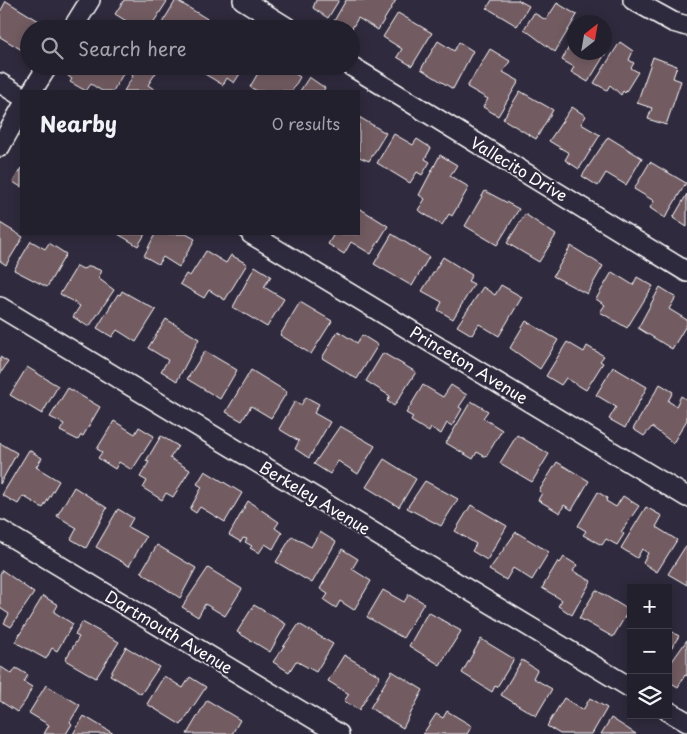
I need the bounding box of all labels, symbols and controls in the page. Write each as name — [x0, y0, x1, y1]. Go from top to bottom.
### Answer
north arrow — [567, 15, 612, 60]
search box — [20, 20, 360, 75]
icon: search — [38, 34, 66, 62]
text: Search here — [78, 34, 187, 62]
text: Nearby — [40, 107, 117, 139]
text: 0 results — [272, 111, 340, 135]
street label: Vallecito Drive — [466, 130, 573, 207]
street label: Princeton Avenue — [406, 319, 533, 409]
street label: Berkeley Avenue — [255, 454, 376, 540]
street label: Dartmouth Avenue — [101, 584, 238, 679]
map controls — [627, 584, 672, 719]
button: + — [627, 584, 672, 629]
button: − — [627, 629, 672, 674]
button: layers — [627, 674, 672, 719]

